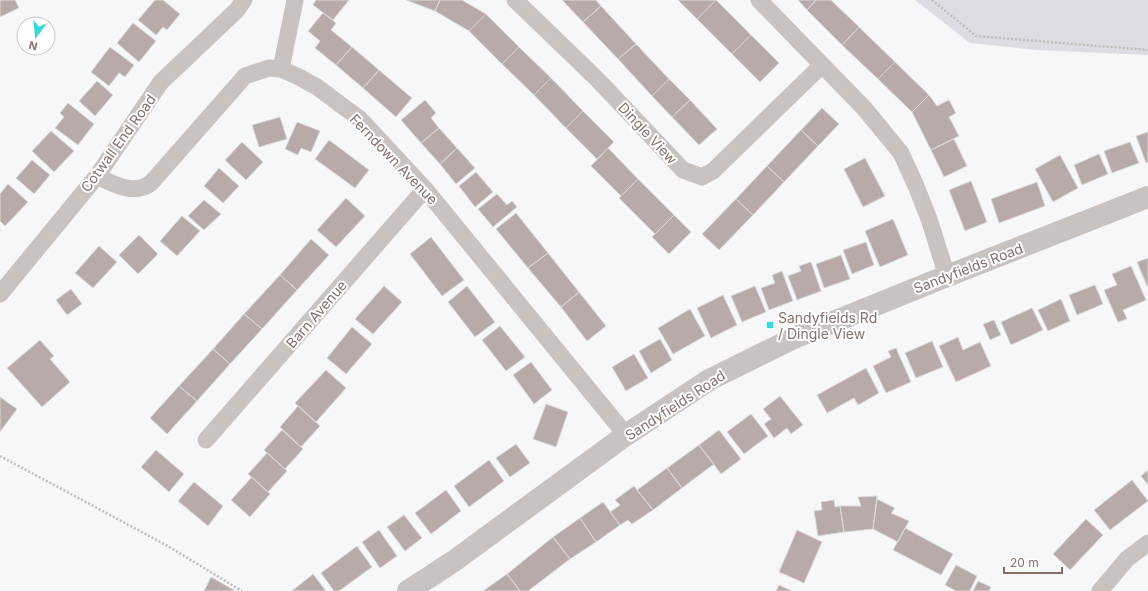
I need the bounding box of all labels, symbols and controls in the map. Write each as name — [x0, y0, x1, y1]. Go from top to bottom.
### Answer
north arrow — [16, 16, 56, 56]
text: N — [27, 38, 39, 53]
street label: Cotwall End Road — [77, 91, 159, 195]
street label: Dingle View — [615, 99, 681, 167]
street label: Ferndown Avenue — [346, 110, 442, 208]
street label: Sandyfields Road — [911, 239, 1025, 297]
street label: Barn Avenue — [282, 277, 350, 351]
place label: Sandyfields Rd / Dingle View — [778, 309, 877, 342]
marker: Sandyfields Rd / Dingle View — [765, 320, 775, 330]
street label: Sandyfields Road — [622, 366, 728, 444]
scale bar — [1004, 549, 1062, 575]
text: 20 m — [1010, 555, 1039, 570]

